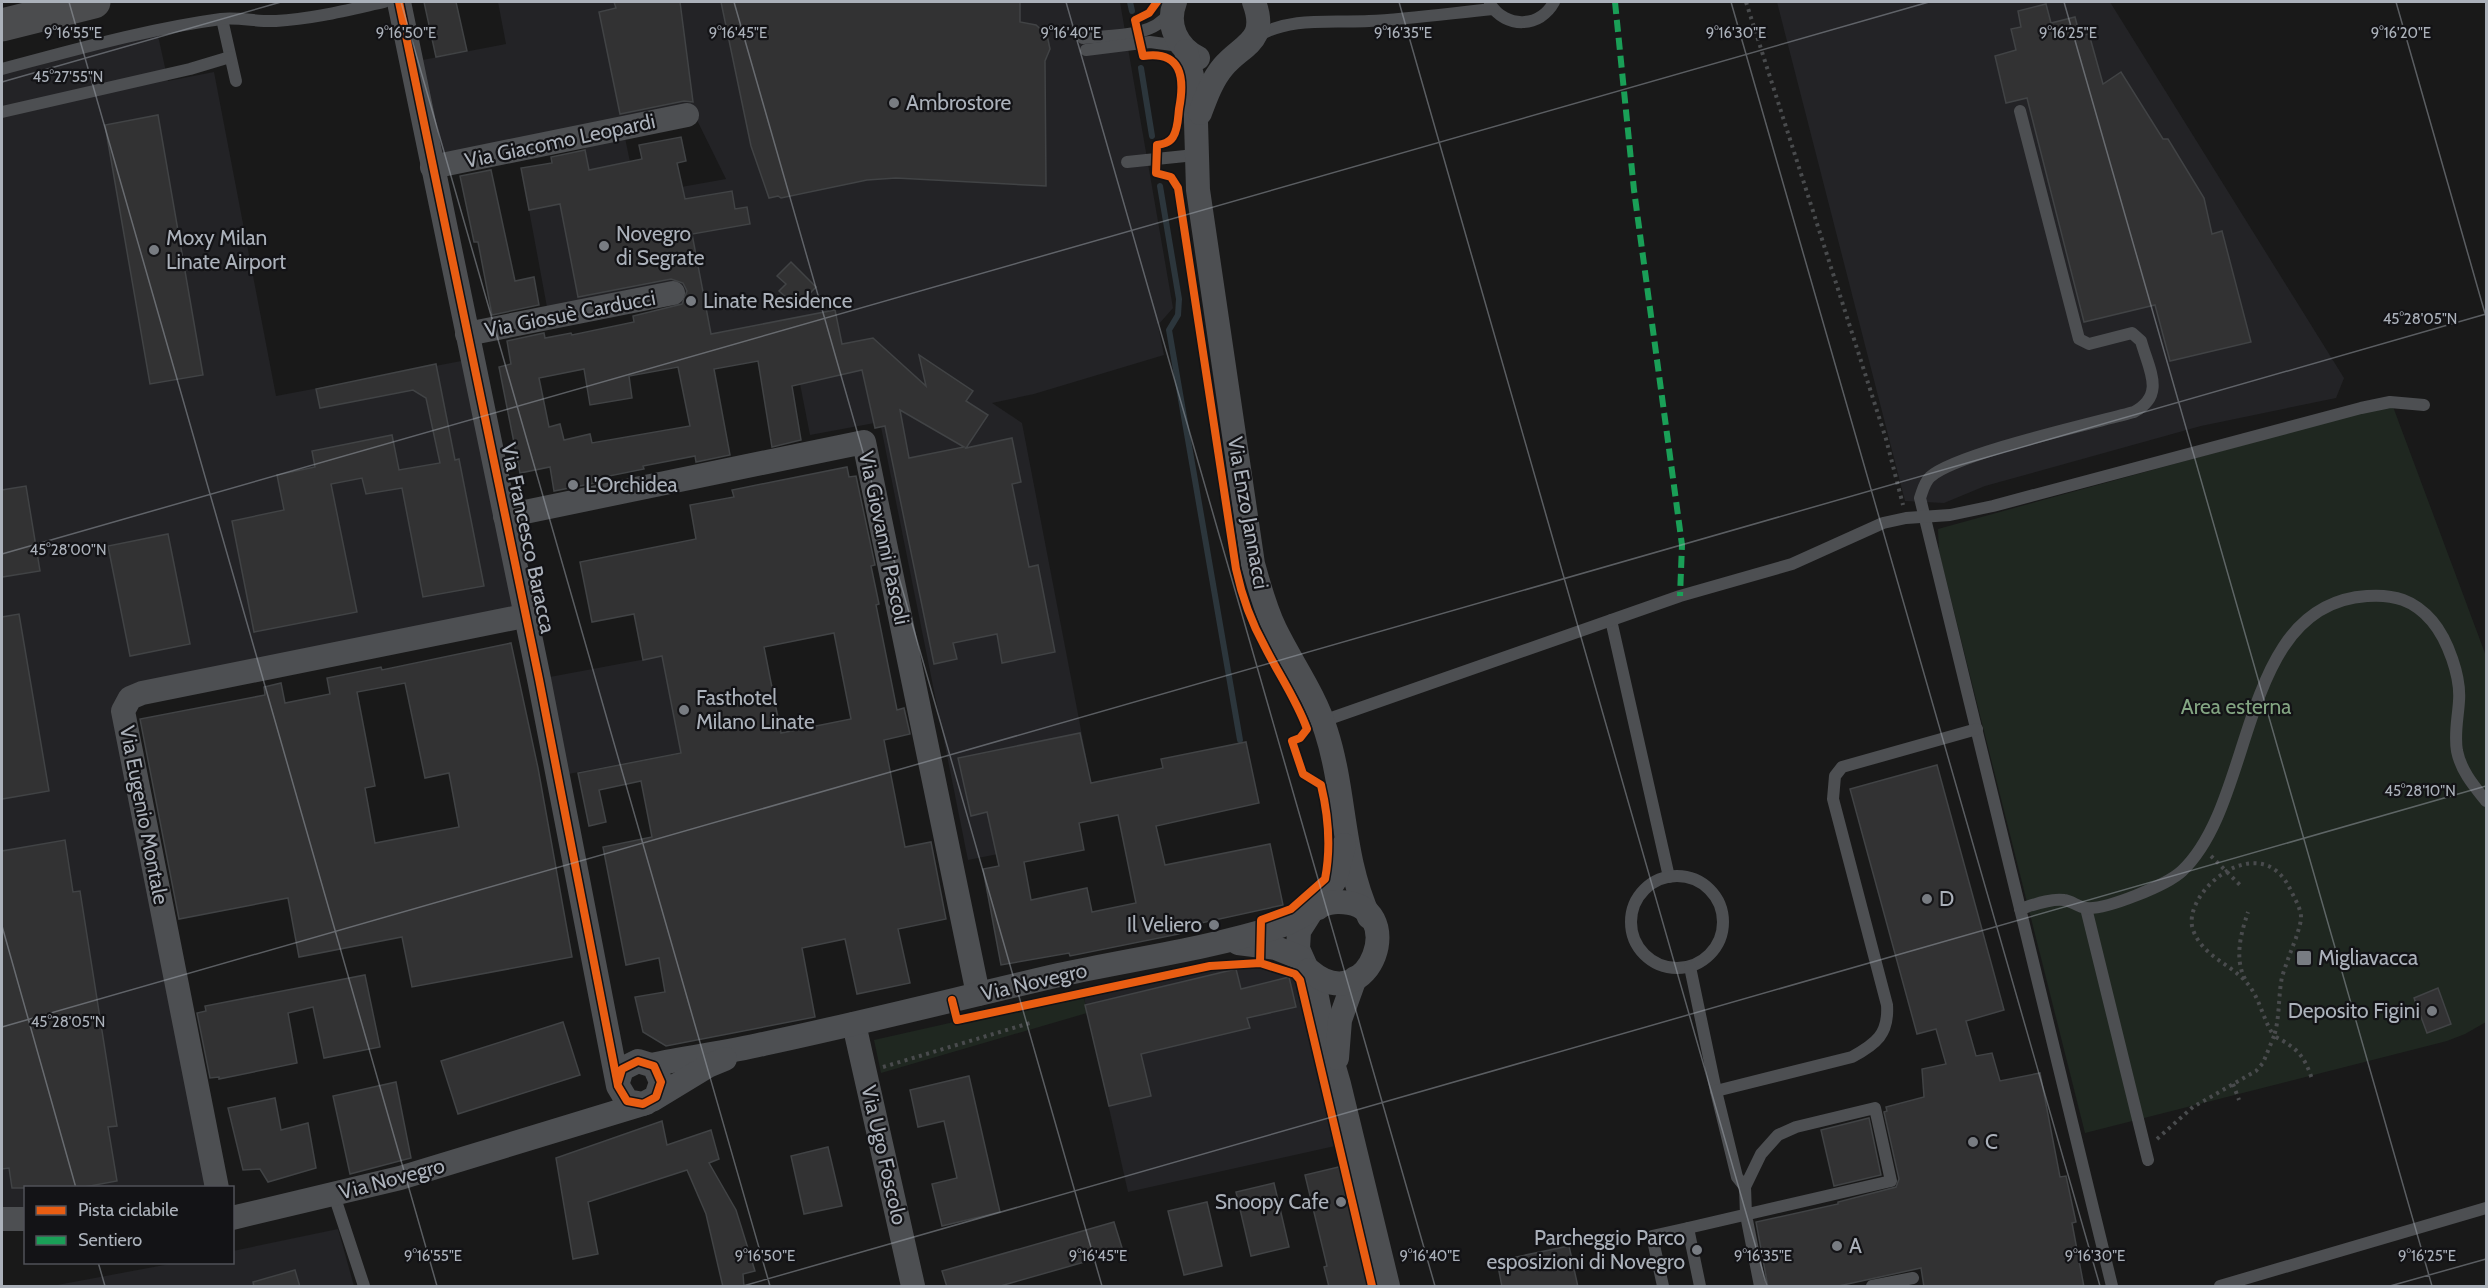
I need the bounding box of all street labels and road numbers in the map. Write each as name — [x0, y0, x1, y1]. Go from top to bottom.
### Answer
street label: Via Giacomo Leopardi — [462, 108, 657, 173]
street label: Via Giosuè Carducci — [482, 285, 657, 342]
street label: Via Enzo Jannacci — [1223, 435, 1274, 591]
street label: Via Francesco Baracca — [496, 440, 561, 635]
street label: Via Giovanni Pascoli — [854, 449, 915, 627]
street label: Via Eugenio Montale — [115, 723, 174, 907]
street label: Via Novegro — [978, 957, 1089, 1006]
street label: Via Ugo Foscolo — [856, 1083, 913, 1227]
street label: Via Novegro — [336, 1152, 447, 1205]

